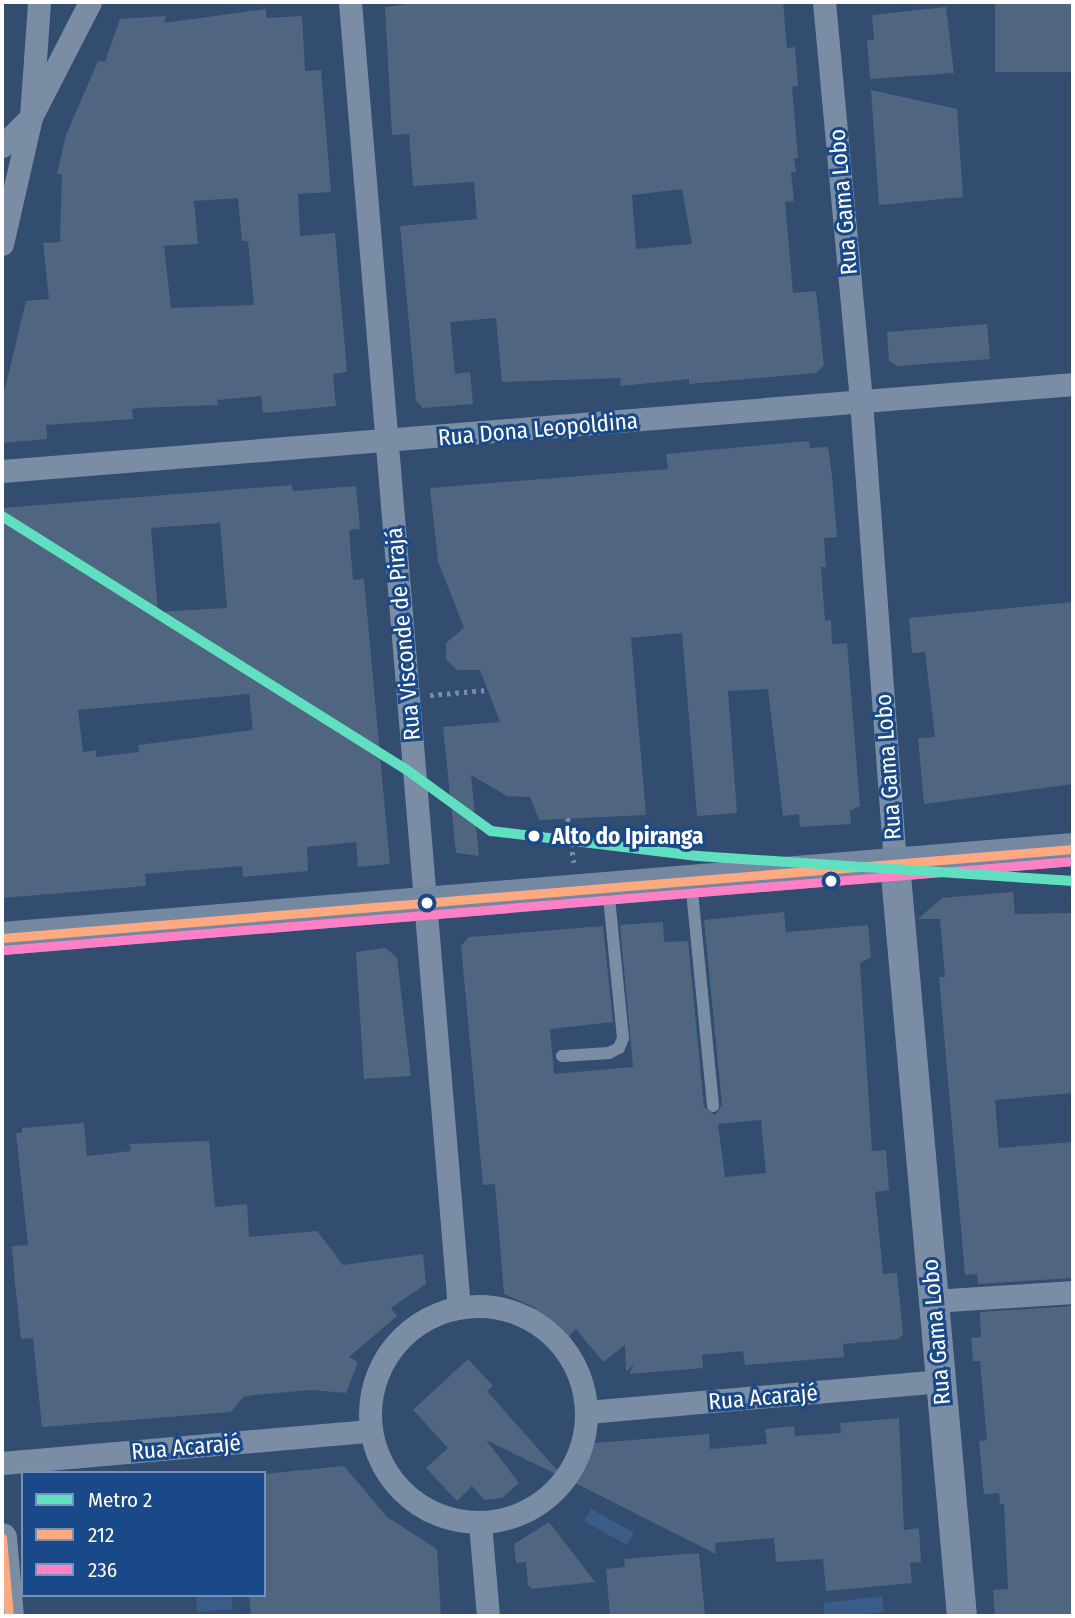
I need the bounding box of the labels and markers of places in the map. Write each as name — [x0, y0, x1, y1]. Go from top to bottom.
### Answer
place label: Alto do Ipiranga — [552, 822, 703, 850]
marker: Alto do Ipiranga — [523, 825, 545, 847]
unlabelled marker — [824, 874, 838, 888]
unlabelled marker — [420, 896, 434, 910]

